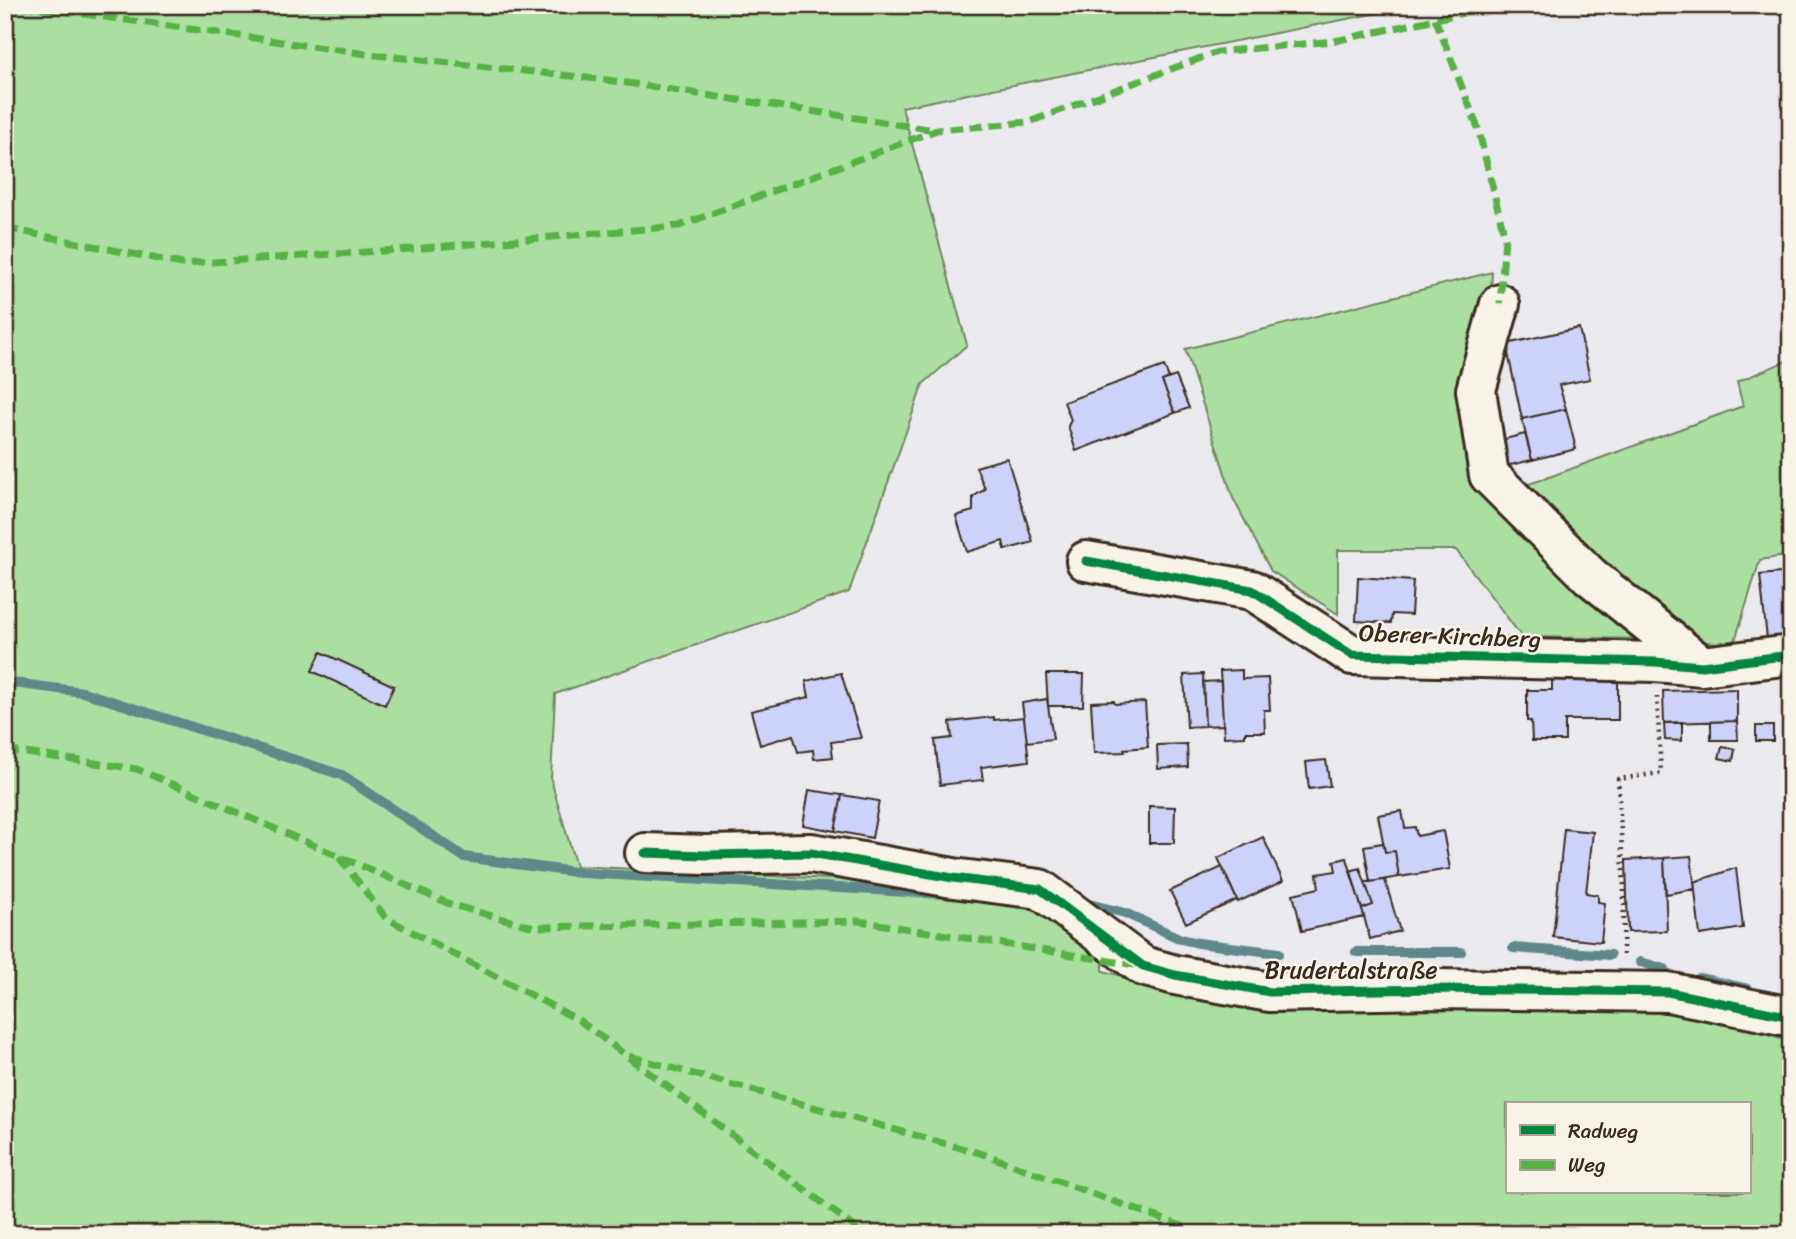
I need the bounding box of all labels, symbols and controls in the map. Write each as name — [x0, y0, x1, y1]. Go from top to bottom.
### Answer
street label: Oberer Kirchberg — [1358, 612, 1542, 660]
street label: Brudertalstraße — [1264, 949, 1438, 991]
legend — [1506, 1102, 1750, 1194]
text: Radweg — [1568, 1112, 1638, 1150]
text: Weg — [1568, 1146, 1606, 1184]

